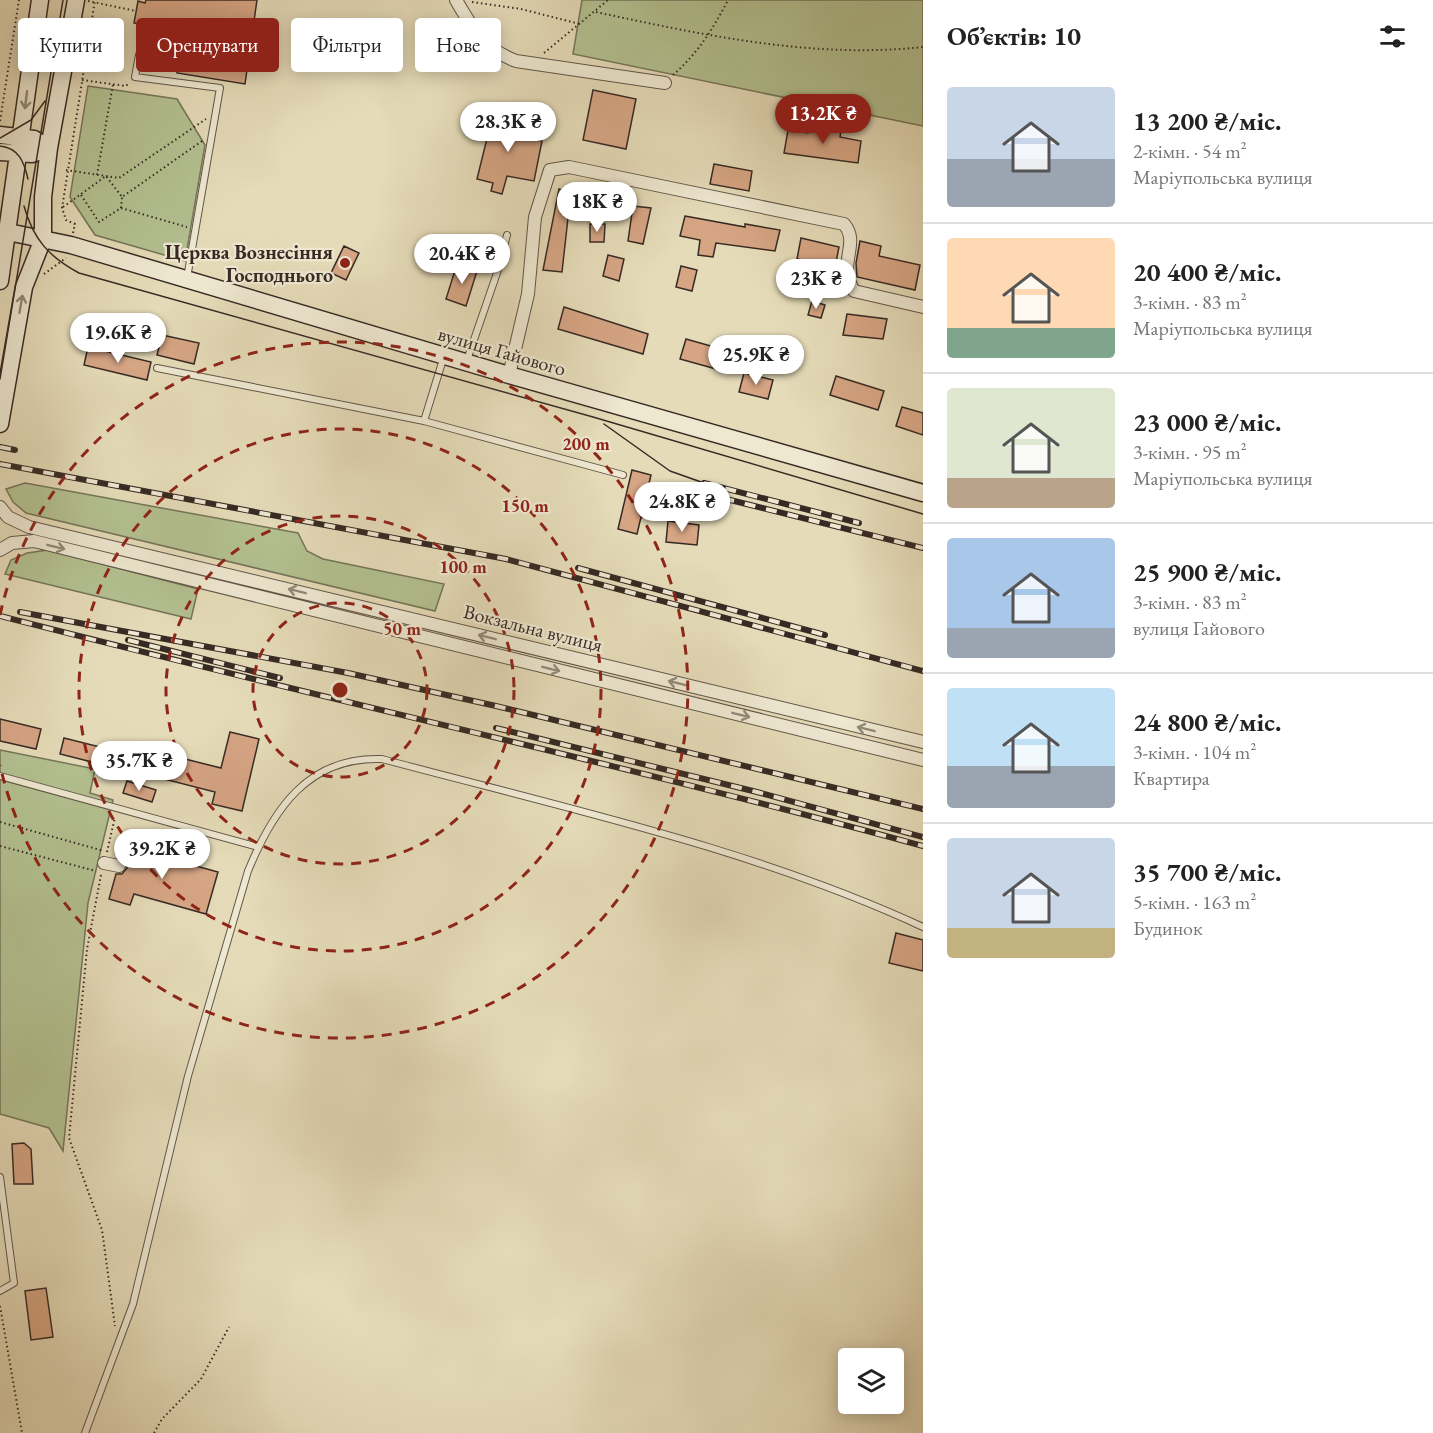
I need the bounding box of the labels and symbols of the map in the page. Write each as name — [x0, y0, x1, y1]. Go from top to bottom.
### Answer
one-way arrow — [20, 89, 31, 109]
pin: 13.2K ₴ — [768, 94, 878, 145]
pin: 28.3K ₴ — [453, 102, 563, 153]
pin: 18K ₴ — [555, 182, 639, 233]
pin: 20.4K ₴ — [407, 234, 517, 285]
place label: Церква Вознесіння Господнього — [165, 239, 333, 288]
marker: Церква Вознесіння Господнього — [338, 256, 352, 270]
pin: 23K ₴ — [774, 259, 858, 310]
one-way arrow — [16, 295, 27, 314]
pin: 19.6K ₴ — [63, 313, 173, 364]
street label: вулиця Гайового — [435, 320, 569, 382]
pin: 25.9K ₴ — [701, 335, 811, 386]
text: 200 m — [562, 432, 610, 455]
pin: 24.8K ₴ — [627, 482, 737, 533]
text: 150 m — [501, 494, 549, 517]
one-way arrow — [46, 541, 65, 553]
text: 100 m — [439, 555, 487, 578]
one-way arrow — [288, 585, 307, 597]
street label: Вокзальна вулиця — [461, 598, 605, 658]
text: 50 m — [383, 617, 421, 640]
one-way arrow — [478, 631, 497, 643]
one-way arrow — [541, 663, 560, 675]
one-way arrow — [667, 677, 687, 688]
centre of rings — [330, 680, 350, 700]
one-way arrow — [731, 710, 750, 722]
one-way arrow — [857, 722, 876, 734]
pin: 35.7K ₴ — [84, 741, 194, 792]
pin: 39.2K ₴ — [107, 829, 217, 880]

